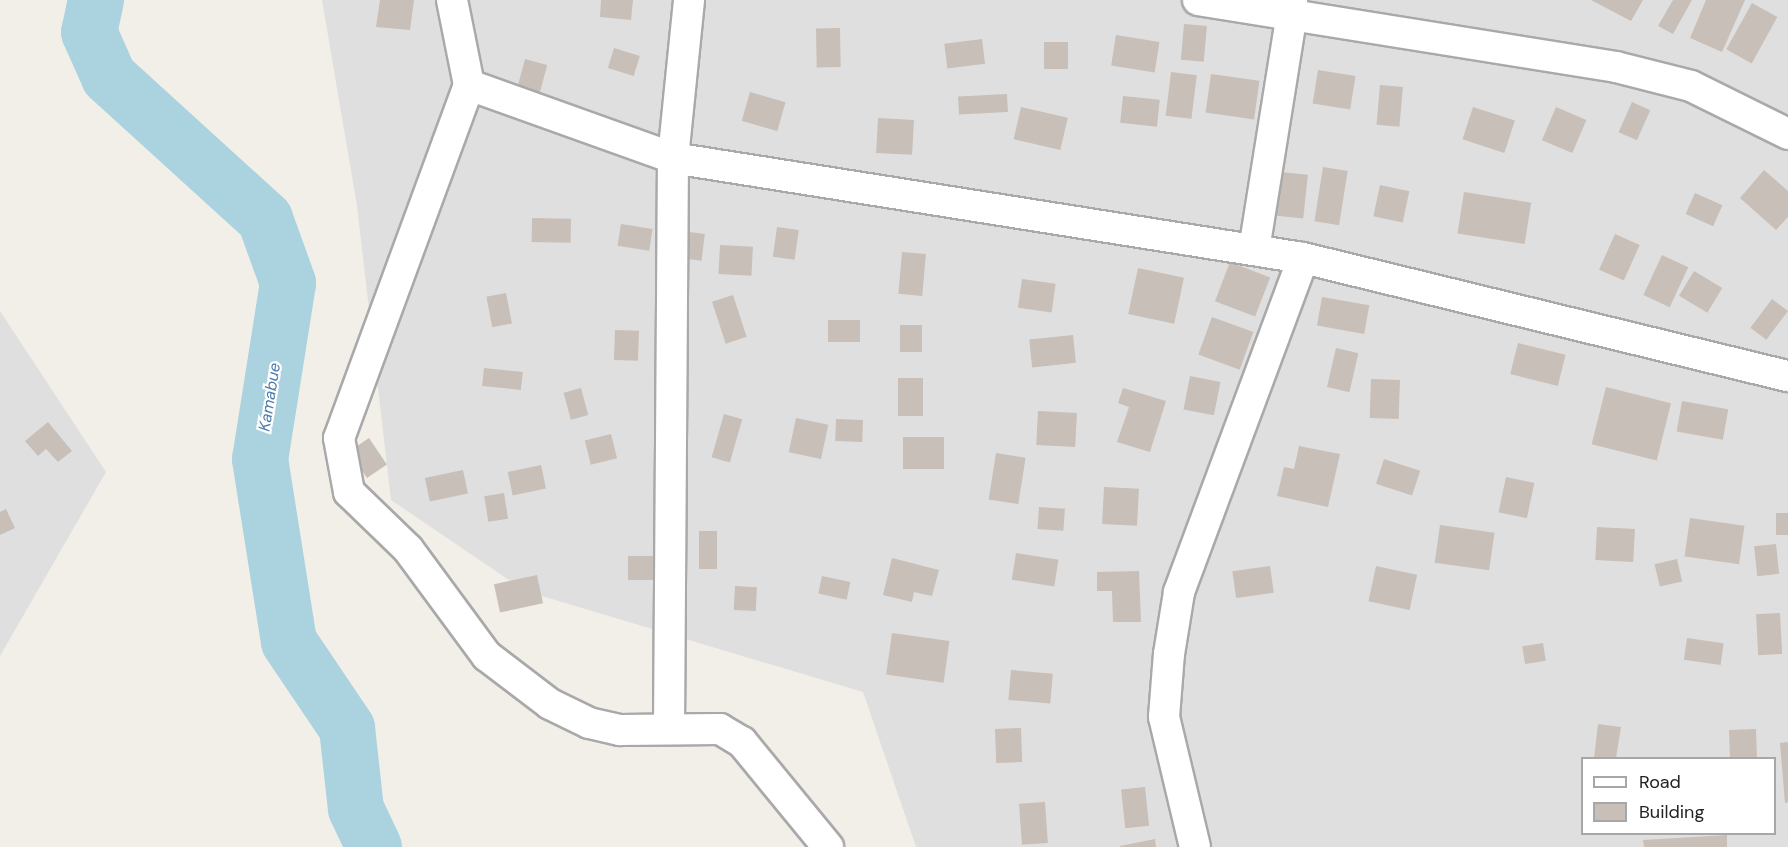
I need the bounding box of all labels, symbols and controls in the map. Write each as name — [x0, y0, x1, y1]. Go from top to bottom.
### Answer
water label: Kamabue — [255, 361, 285, 433]
legend — [1581, 757, 1776, 835]
text: Road — [1639, 770, 1681, 794]
text: Building — [1639, 800, 1704, 824]

